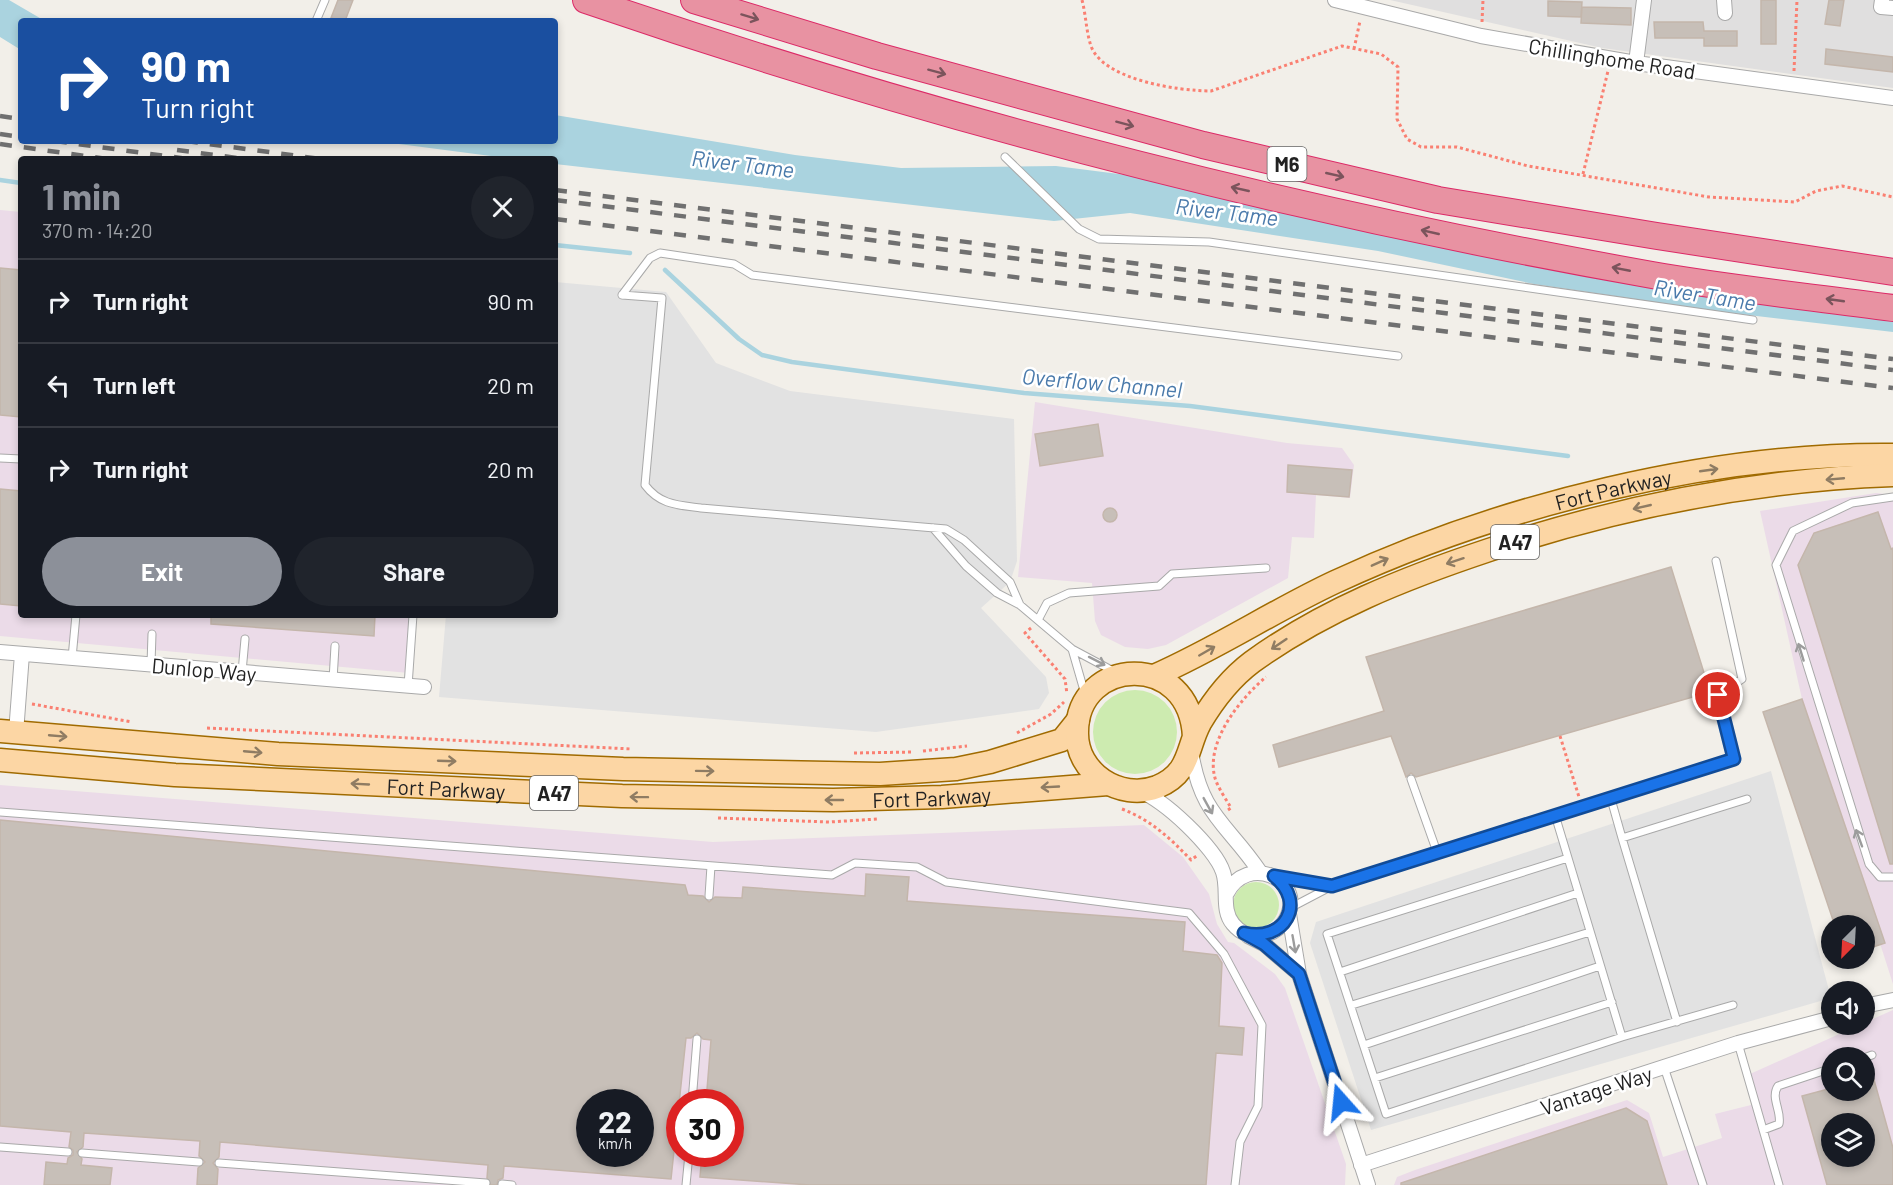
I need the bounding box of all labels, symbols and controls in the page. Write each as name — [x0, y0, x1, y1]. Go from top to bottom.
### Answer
one-way arrow — [740, 12, 759, 23]
street label: Chillinghome Road — [1527, 32, 1697, 84]
text: 90 m — [141, 40, 231, 90]
icon: right — [42, 42, 120, 120]
one-way arrow — [927, 67, 946, 79]
text: Turn right — [141, 91, 255, 123]
one-way arrow — [1115, 118, 1134, 130]
water label: River Tame — [690, 144, 796, 182]
road number: M6 — [1268, 147, 1306, 181]
one-way arrow — [1325, 170, 1344, 182]
text: 1 min — [42, 174, 121, 217]
button: close — [471, 176, 534, 239]
one-way arrow — [1230, 183, 1249, 195]
water label: River Tame — [1174, 192, 1280, 230]
text: 370 m · 14:20 — [42, 218, 153, 242]
one-way arrow — [1421, 226, 1440, 238]
one-way arrow — [1612, 263, 1632, 274]
water label: River Tame — [1652, 273, 1758, 315]
icon: right — [42, 285, 75, 318]
text: Turn right — [93, 288, 188, 314]
text: 90 m — [488, 288, 534, 314]
one-way arrow — [1826, 294, 1845, 305]
water label: Overflow Channel — [1021, 362, 1183, 402]
icon: left — [42, 369, 75, 402]
text: Turn left — [93, 372, 176, 398]
text: 20 m — [487, 372, 534, 398]
icon: right — [42, 453, 75, 486]
text: Turn right — [93, 456, 188, 482]
text: 20 m — [487, 456, 534, 482]
street label: Fort Parkway — [1552, 463, 1674, 514]
one-way arrow — [1699, 465, 1719, 476]
one-way arrow — [1825, 474, 1845, 485]
one-way arrow — [1633, 502, 1652, 514]
road number: A47 — [1491, 525, 1539, 559]
button: Exit — [42, 537, 282, 606]
button: Share — [294, 537, 534, 606]
one-way arrow — [1371, 556, 1389, 567]
one-way arrow — [1446, 557, 1465, 568]
one-way arrow — [1271, 639, 1288, 651]
one-way arrow — [1795, 643, 1806, 662]
one-way arrow — [1198, 645, 1215, 657]
street label: Dunlop Way — [151, 652, 258, 686]
one-way arrow — [1087, 655, 1105, 667]
pin — [1692, 669, 1743, 720]
icon: arrive — [1701, 678, 1734, 711]
one-way arrow — [48, 731, 68, 742]
one-way arrow — [242, 747, 262, 758]
one-way arrow — [437, 756, 457, 767]
one-way arrow — [695, 765, 715, 776]
street label: Fort Parkway — [386, 772, 506, 803]
road number: A47 — [530, 776, 578, 810]
one-way arrow — [351, 778, 371, 789]
street label: Fort Parkway — [872, 781, 992, 811]
one-way arrow — [1040, 782, 1060, 793]
one-way arrow — [630, 791, 650, 803]
one-way arrow — [825, 794, 845, 806]
one-way arrow — [1202, 797, 1214, 814]
one-way arrow — [1853, 829, 1864, 848]
north arrow — [1821, 915, 1875, 969]
map controls — [1821, 915, 1875, 1167]
one-way arrow — [1289, 934, 1300, 954]
button: sound — [1821, 981, 1875, 1035]
button: search — [1821, 1047, 1875, 1101]
street label: Vantage Way — [1537, 1060, 1655, 1120]
position arrow — [1309, 1070, 1373, 1134]
speed limit sign: 30 — [666, 1089, 744, 1167]
text: 22 — [598, 1103, 632, 1139]
button: layers — [1821, 1113, 1875, 1167]
text: km/h — [598, 1134, 632, 1152]

